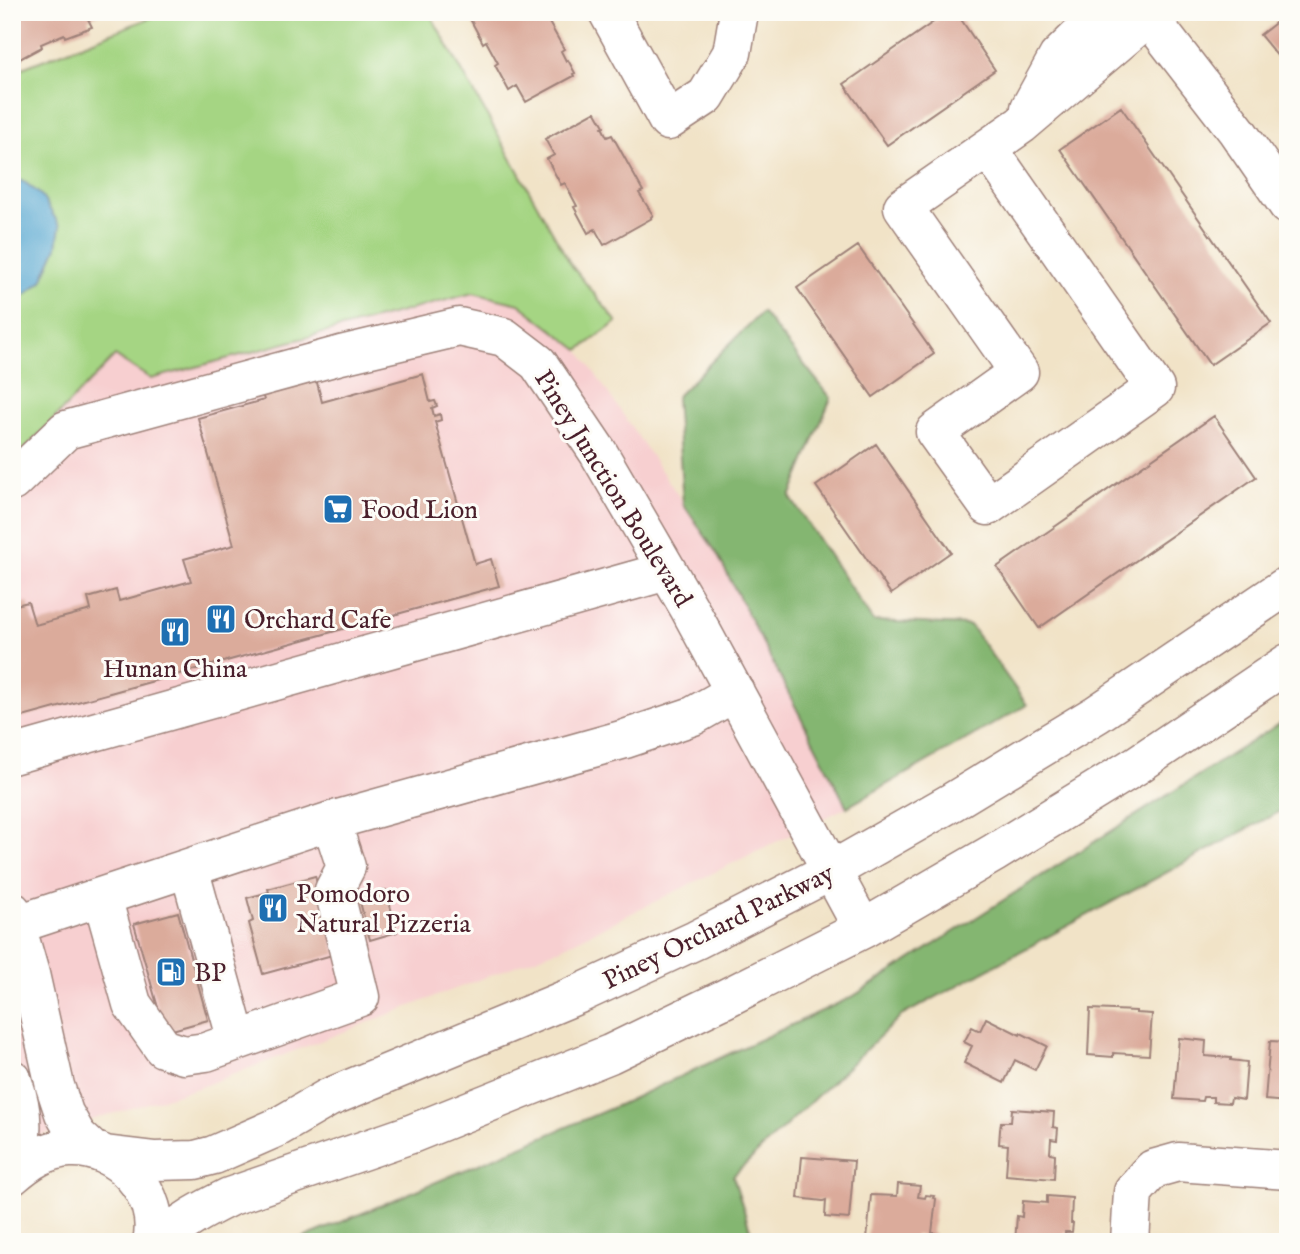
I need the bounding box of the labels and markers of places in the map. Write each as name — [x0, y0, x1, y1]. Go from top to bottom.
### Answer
supermarket icon: Food Lion — [321, 492, 355, 526]
place label: Food Lion — [361, 494, 478, 527]
restaurant icon: Orchard Cafe — [204, 602, 238, 636]
place label: Orchard Cafe — [244, 604, 392, 637]
restaurant icon: Hunan China — [158, 615, 192, 649]
place label: Hunan China — [103, 653, 248, 686]
place label: Pomodoro Natural Pizzeria — [296, 878, 471, 941]
restaurant icon: Pomodoro Natural Pizzeria — [256, 891, 290, 925]
fuel station icon: BP — [154, 955, 188, 989]
place label: BP — [194, 957, 226, 990]

